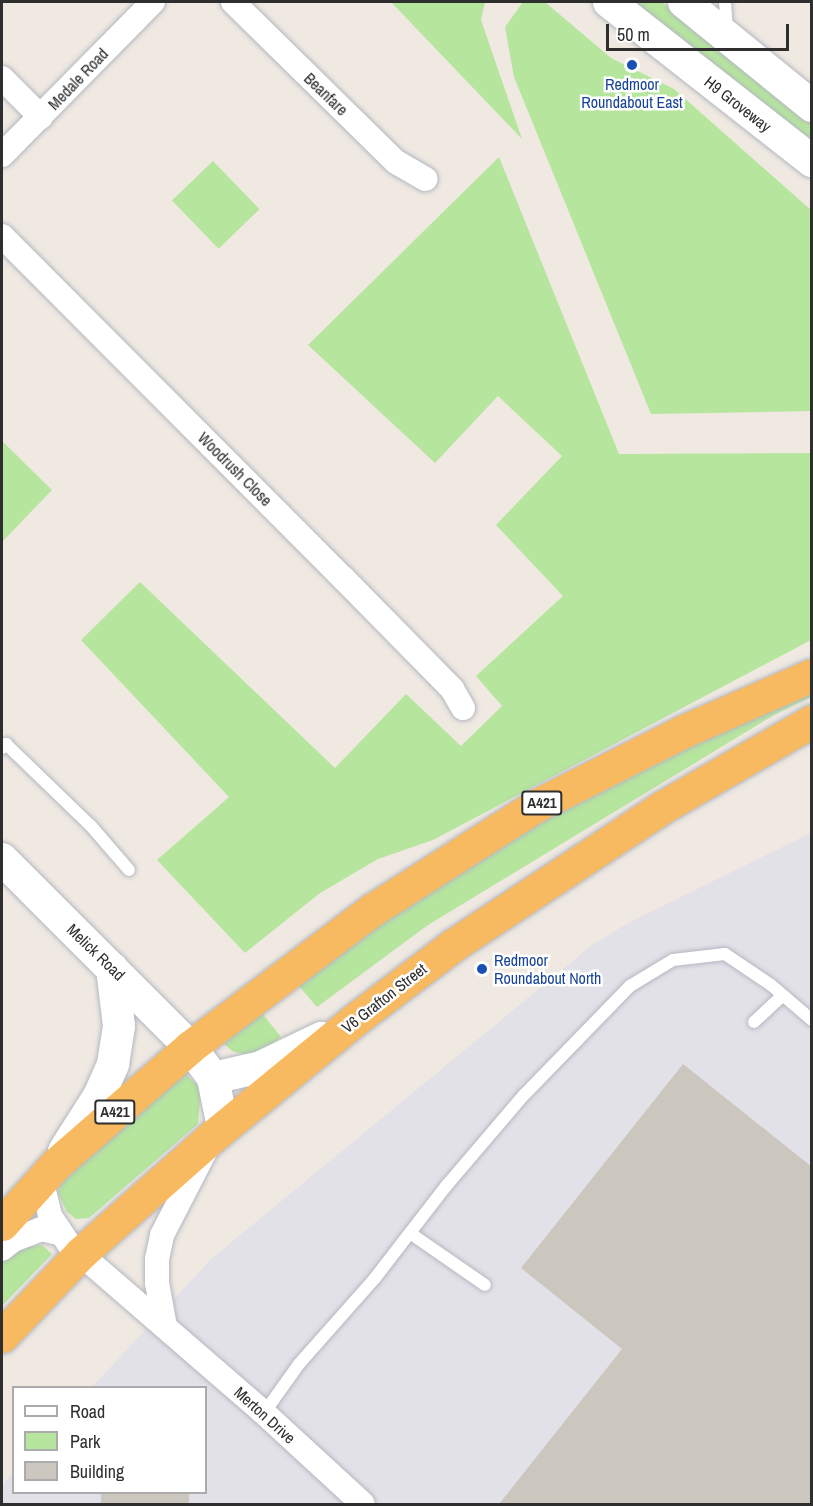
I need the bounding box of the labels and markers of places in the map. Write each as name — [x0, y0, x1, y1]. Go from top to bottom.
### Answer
marker: Redmoor Roundabout East — [625, 58, 639, 72]
place label: Redmoor Roundabout East — [581, 74, 683, 112]
place label: Redmoor Roundabout North — [494, 950, 601, 988]
marker: Redmoor Roundabout North — [475, 962, 489, 976]

